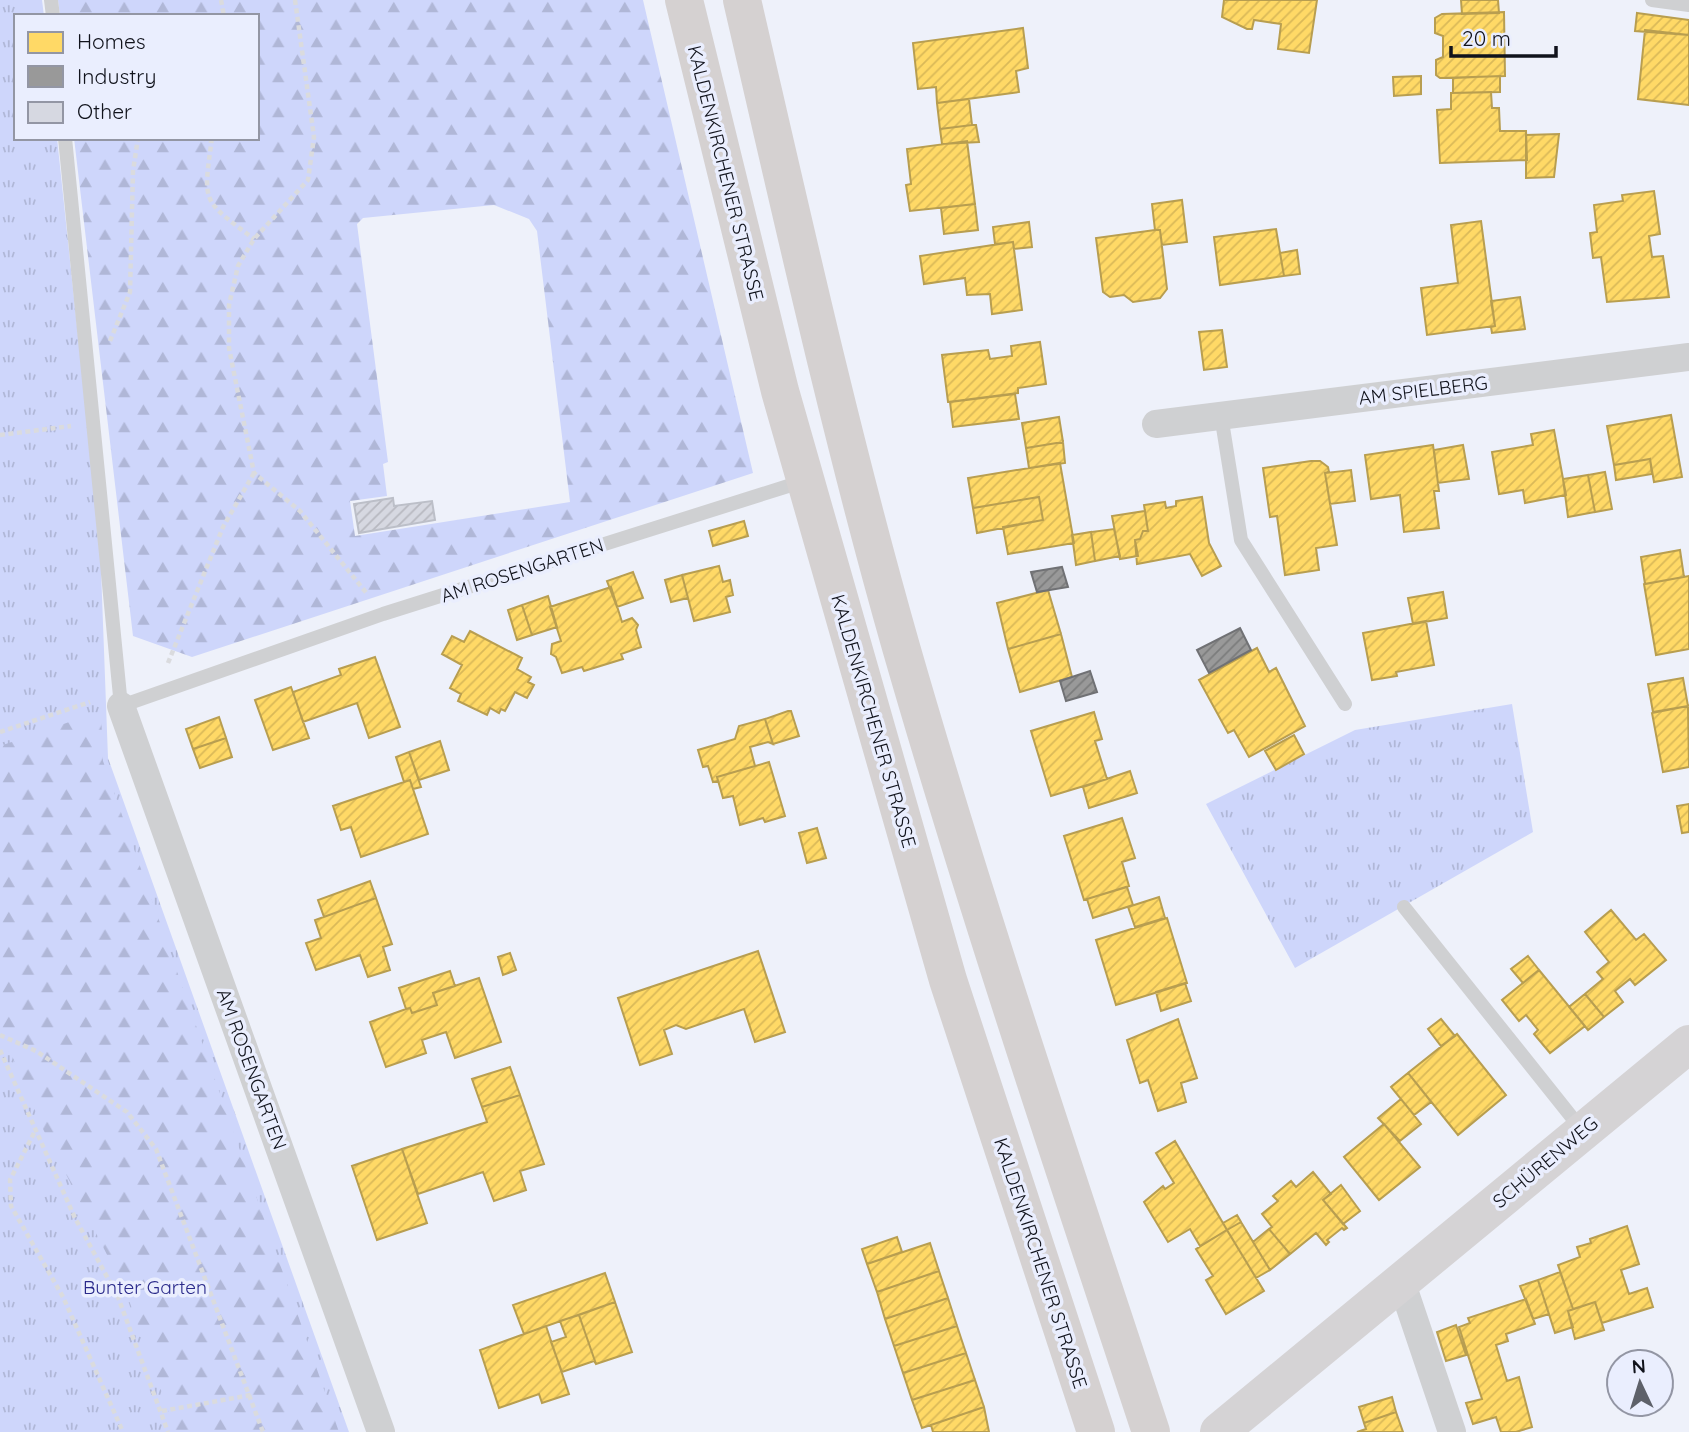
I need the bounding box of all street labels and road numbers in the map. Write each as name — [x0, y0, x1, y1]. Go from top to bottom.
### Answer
street label: KALDENKIRCHENER STRASSE — [683, 43, 769, 303]
street label: AM SPIELBERG — [1357, 370, 1489, 410]
street label: AM ROSENGARTEN — [438, 532, 606, 608]
street label: KALDENKIRCHENER STRASSE — [826, 592, 922, 850]
street label: AM ROSENGARTEN — [212, 985, 292, 1153]
street label: SCHÜRENWEG — [1487, 1111, 1603, 1213]
street label: KALDENKIRCHENER STRASSE — [989, 1135, 1093, 1391]

